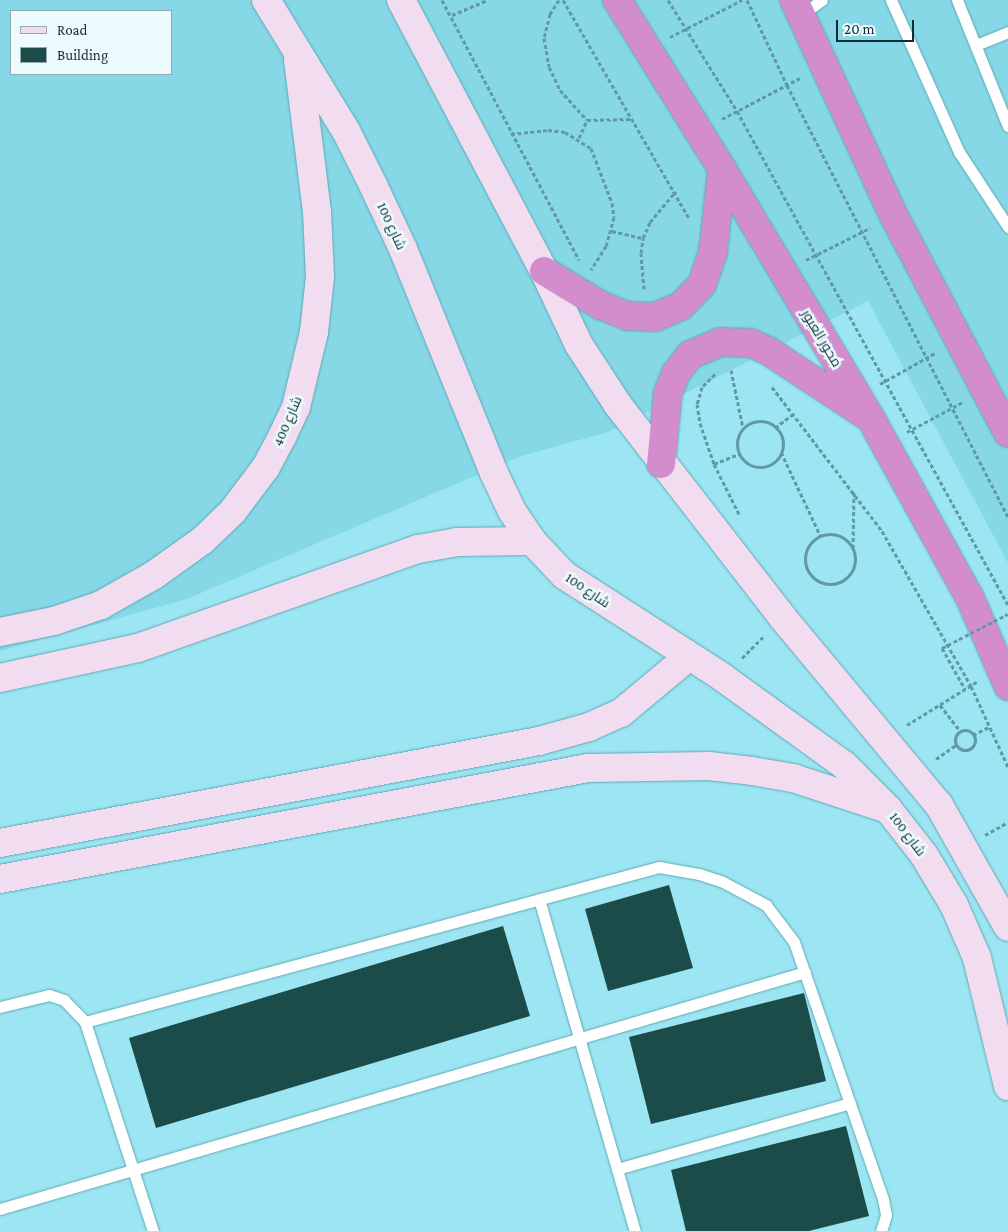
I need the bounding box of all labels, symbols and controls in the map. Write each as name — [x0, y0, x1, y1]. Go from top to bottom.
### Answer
legend — [10, 10, 172, 75]
scale bar — [838, 10, 916, 42]
text: 20 m — [844, 21, 875, 37]
text: Road — [57, 22, 87, 38]
text: Building — [57, 47, 108, 63]
street label: شارع 100 — [374, 200, 410, 252]
street label: محور العبور — [798, 306, 846, 370]
street label: شارع 400 — [269, 393, 305, 449]
street label: شارع 100 — [562, 569, 614, 611]
street label: شارع 100 — [886, 809, 930, 859]

